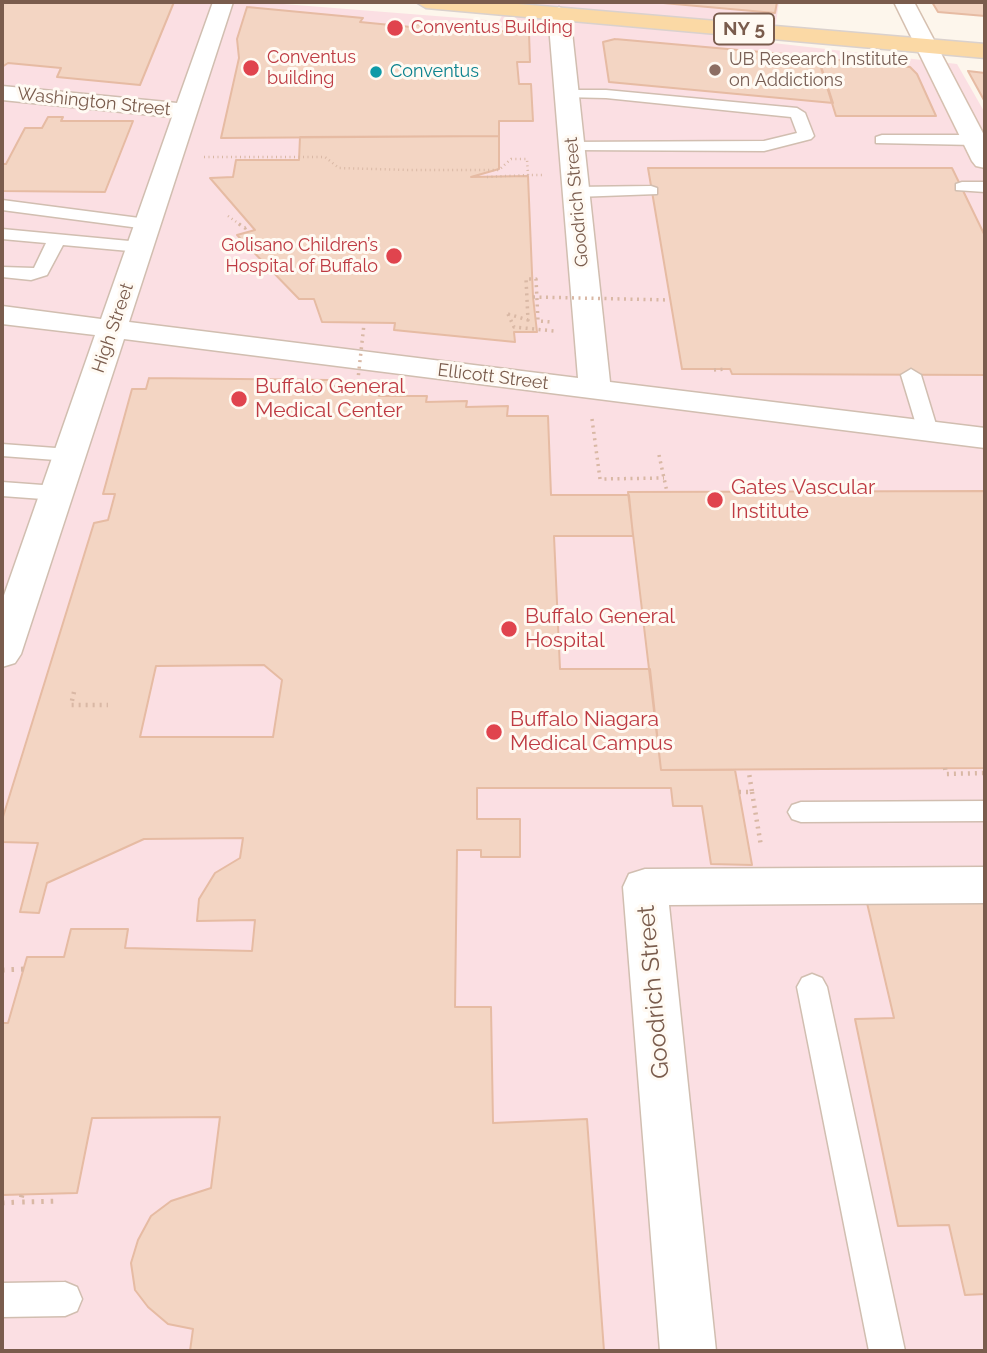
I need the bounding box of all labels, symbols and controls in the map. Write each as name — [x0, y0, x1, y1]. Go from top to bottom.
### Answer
road number: NY 5 — [714, 14, 774, 44]
place label: Conventus Building — [411, 17, 573, 39]
marker: Conventus Building — [385, 18, 405, 38]
place label: Conventus building — [267, 47, 356, 90]
place label: UB Research Institute on Addictions — [729, 49, 908, 92]
marker: Conventus building — [241, 58, 261, 78]
place label: Conventus — [390, 61, 479, 83]
marker: UB Research Institute on Addictions — [707, 62, 723, 78]
marker: Conventus — [368, 64, 384, 80]
street label: Washington Street — [16, 83, 172, 121]
street label: Goodrich Street — [561, 136, 593, 268]
place label: Golisano Children’s Hospital of Buffalo — [221, 235, 378, 278]
marker: Golisano Children’s Hospital of Buffalo — [384, 246, 404, 266]
street label: High Street — [88, 280, 138, 376]
street label: Ellicott Street — [436, 359, 550, 395]
place label: Buffalo General Medical Center — [255, 374, 405, 424]
marker: Buffalo General Medical Center — [229, 389, 249, 409]
place label: Gates Vascular Institute — [731, 475, 875, 525]
marker: Gates Vascular Institute — [705, 490, 725, 510]
place label: Buffalo General Hospital — [525, 604, 675, 654]
marker: Buffalo General Hospital — [499, 619, 519, 639]
place label: Buffalo Niagara Medical Campus — [510, 707, 673, 757]
marker: Buffalo Niagara Medical Campus — [484, 722, 504, 742]
street label: Goodrich Street — [632, 904, 676, 1080]

